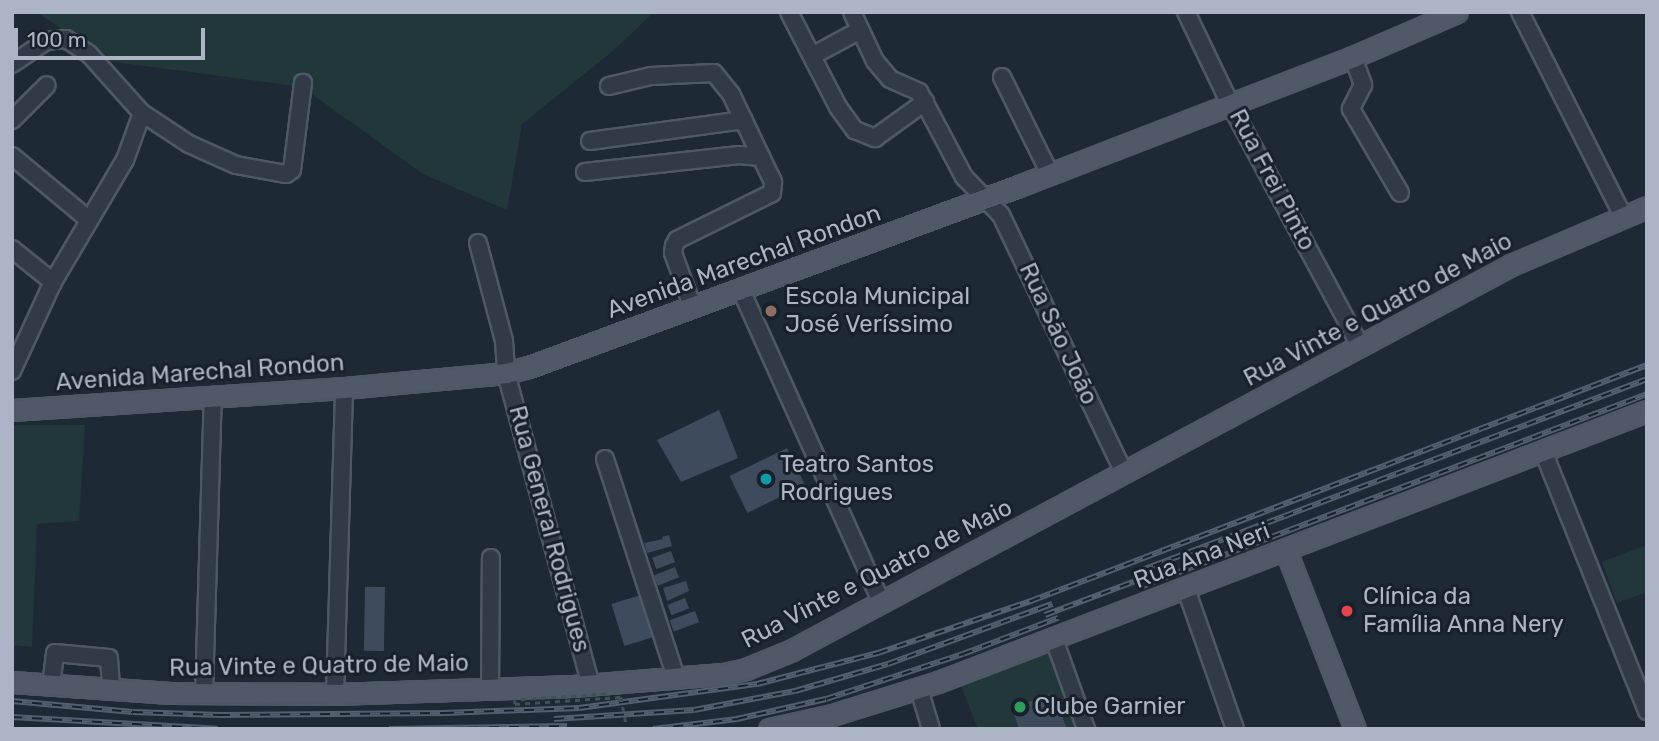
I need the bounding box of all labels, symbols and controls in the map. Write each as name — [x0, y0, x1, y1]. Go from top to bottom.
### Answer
scale bar — [18, 14, 208, 58]
text: 100 m — [27, 27, 86, 52]
street label: Rua Frei Pinto — [1223, 104, 1321, 256]
street label: Avenida Marechal Rondon — [603, 199, 885, 325]
street label: Rua Vinte e Quatro de Maio — [1239, 227, 1517, 393]
street label: Rua São João — [1013, 259, 1103, 409]
place label: Escola Municipal José Veríssimo — [785, 283, 970, 339]
marker: Escola Municipal José Veríssimo — [763, 303, 779, 319]
street label: Avenida Marechal Rondon — [55, 349, 345, 397]
street label: Rua General Rodrigues — [502, 403, 596, 655]
place label: Teatro Santos Rodrigues — [780, 451, 934, 507]
marker: Teatro Santos Rodrigues — [758, 471, 774, 487]
street label: Rua Vinte e Quatro de Maio — [737, 493, 1017, 655]
street label: Rua Ana Neri — [1130, 517, 1274, 595]
place label: Clínica da Família Anna Nery — [1363, 583, 1564, 639]
marker: Clínica da Família Anna Nery — [1337, 601, 1357, 621]
street label: Rua Vinte e Quatro de Maio — [169, 649, 469, 683]
place label: Clube Garnier — [1034, 693, 1185, 721]
marker: Clube Garnier — [1012, 699, 1028, 715]

